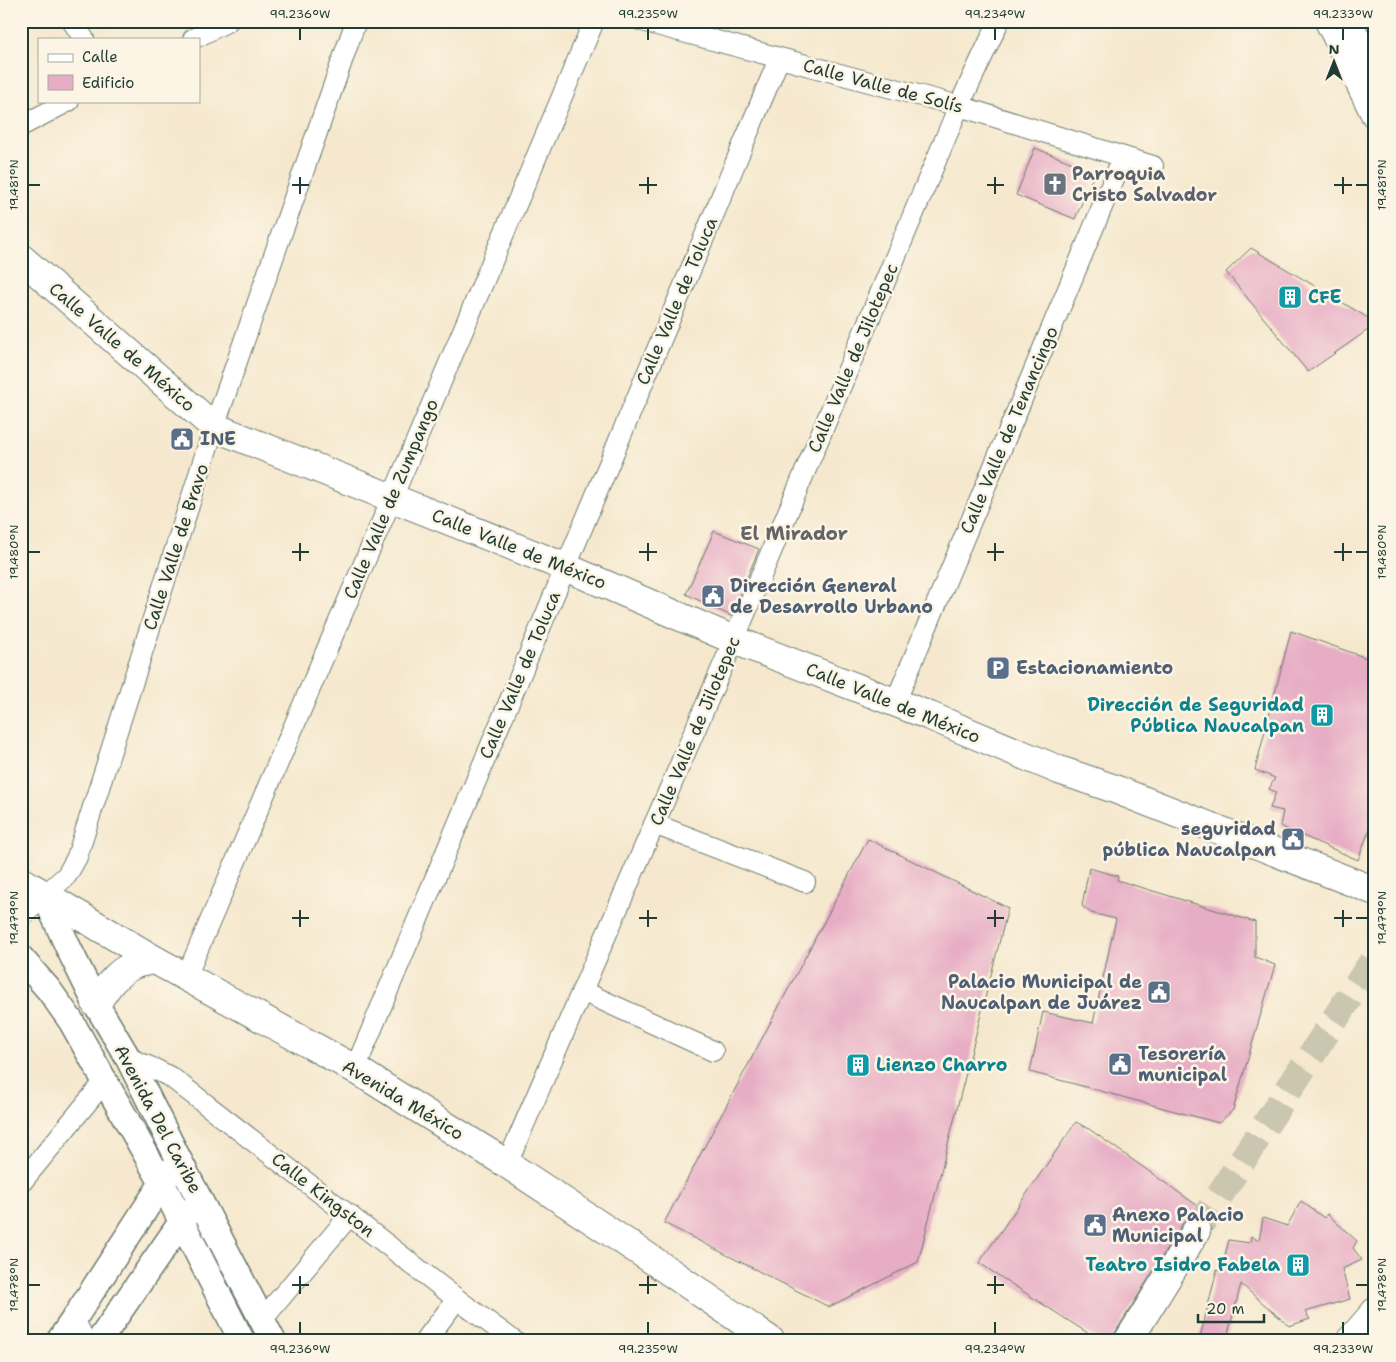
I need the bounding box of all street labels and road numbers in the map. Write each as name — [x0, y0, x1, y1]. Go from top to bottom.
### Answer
street label: Calle Valle de Solís — [800, 53, 966, 119]
street label: Calle Valle de Toluca — [631, 213, 723, 389]
street label: Calle Valle de Jilotepec — [802, 260, 904, 456]
street label: Calle Valle de México — [44, 277, 200, 417]
street label: Calle Valle de Tenancingo — [954, 323, 1064, 537]
street label: Calle Valle de Zumpango — [338, 395, 444, 603]
street label: Calle Valle de Bravo — [138, 461, 214, 633]
street label: Calle Valle de México — [428, 503, 610, 595]
street label: Calle Valle de Toluca — [474, 587, 566, 763]
street label: Calle Valle de Jilotepec — [644, 633, 746, 829]
street label: Calle Valle de México — [802, 657, 984, 749]
street label: Avenida Del Caribe — [109, 1040, 207, 1198]
street label: Avenida México — [338, 1054, 468, 1146]
street label: Calle Kingston — [266, 1147, 380, 1243]

